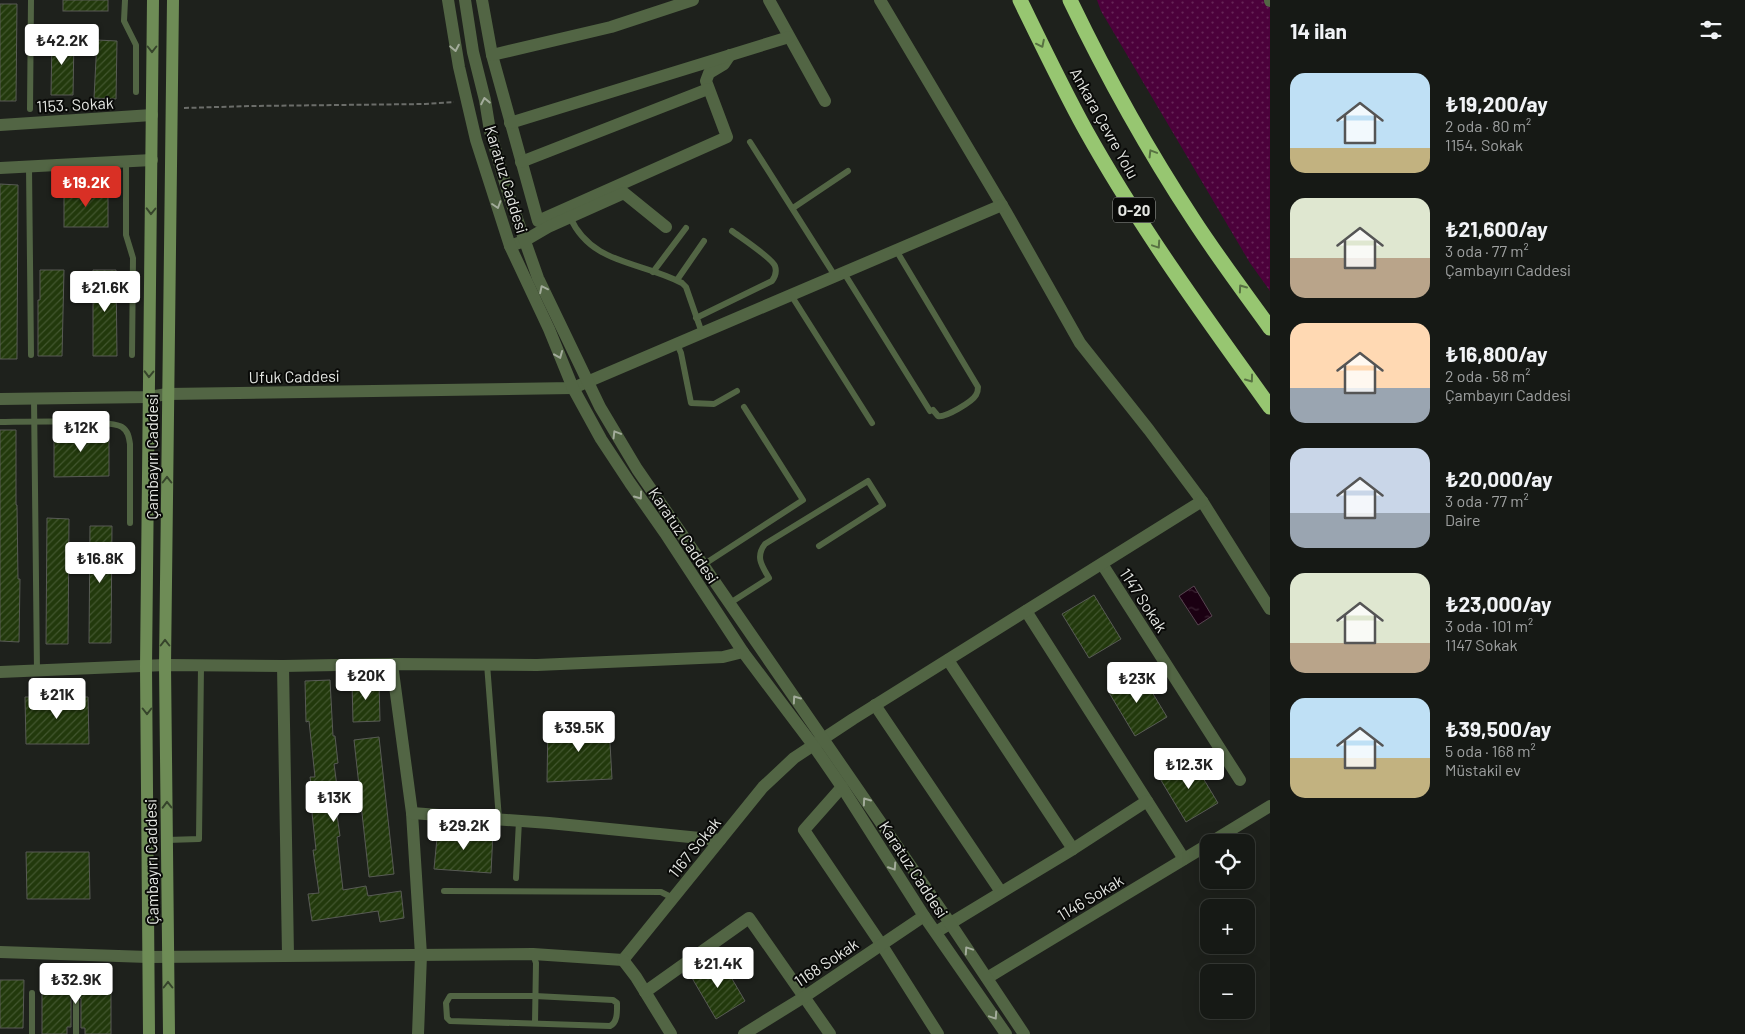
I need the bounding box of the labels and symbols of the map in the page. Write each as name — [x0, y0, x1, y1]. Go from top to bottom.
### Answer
pin: ₺42.2K — [21, 23, 103, 66]
one-way arrow — [1035, 39, 1045, 48]
one-way arrow — [450, 44, 460, 53]
one-way arrow — [147, 45, 157, 53]
street label: Ankara Çevre Yolu — [1067, 64, 1143, 182]
street label: 1153. Sokak — [36, 92, 114, 116]
one-way arrow — [480, 97, 491, 106]
street label: Karatuz Caddesi — [482, 123, 532, 235]
one-way arrow — [1149, 149, 1159, 158]
pin: ₺19.2K — [45, 166, 127, 208]
road number: O-20 — [1113, 198, 1155, 222]
one-way arrow — [491, 200, 501, 209]
one-way arrow — [146, 208, 156, 215]
one-way arrow — [1151, 240, 1160, 249]
pin: ₺21.6K — [64, 270, 146, 313]
one-way arrow — [1238, 285, 1248, 294]
one-way arrow — [539, 286, 549, 295]
one-way arrow — [553, 350, 563, 359]
street label: Ufuk Caddesi — [249, 366, 339, 386]
one-way arrow — [144, 370, 154, 378]
one-way arrow — [1244, 373, 1252, 382]
street label: Çambayırı Caddesi — [142, 394, 161, 520]
pin: ₺12K — [51, 410, 111, 453]
one-way arrow — [613, 431, 623, 440]
one-way arrow — [162, 476, 172, 484]
street label: Karatuz Caddesi — [645, 484, 723, 586]
one-way arrow — [633, 490, 642, 500]
pin: ₺16.8K — [59, 542, 141, 584]
street label: 1147 Sokak — [1116, 564, 1172, 636]
one-way arrow — [160, 639, 170, 646]
pin: ₺20K — [336, 658, 396, 701]
pin: ₺23K — [1107, 662, 1167, 704]
pin: ₺21K — [27, 678, 87, 720]
one-way arrow — [793, 695, 802, 705]
one-way arrow — [142, 708, 152, 715]
pin: ₺39.5K — [538, 710, 620, 753]
pin: ₺12.3K — [1148, 748, 1230, 790]
pin: ₺13K — [304, 780, 364, 823]
one-way arrow — [863, 798, 872, 807]
street label: Çambayırı Caddesi — [140, 799, 162, 925]
one-way arrow — [162, 801, 172, 809]
pin: ₺29.2K — [423, 808, 505, 851]
street label: 1167 Sokak — [664, 813, 724, 881]
street label: Karatuz Caddesi — [876, 817, 952, 921]
one-way arrow — [887, 861, 896, 871]
street label: 1146 Sokak — [1054, 870, 1126, 924]
street label: 1168 Sokak — [790, 934, 862, 990]
pin: ₺21.4K — [677, 946, 759, 989]
one-way arrow — [965, 946, 974, 955]
pin: ₺32.9K — [35, 962, 117, 1005]
one-way arrow — [163, 981, 173, 989]
one-way arrow — [988, 1010, 997, 1020]

